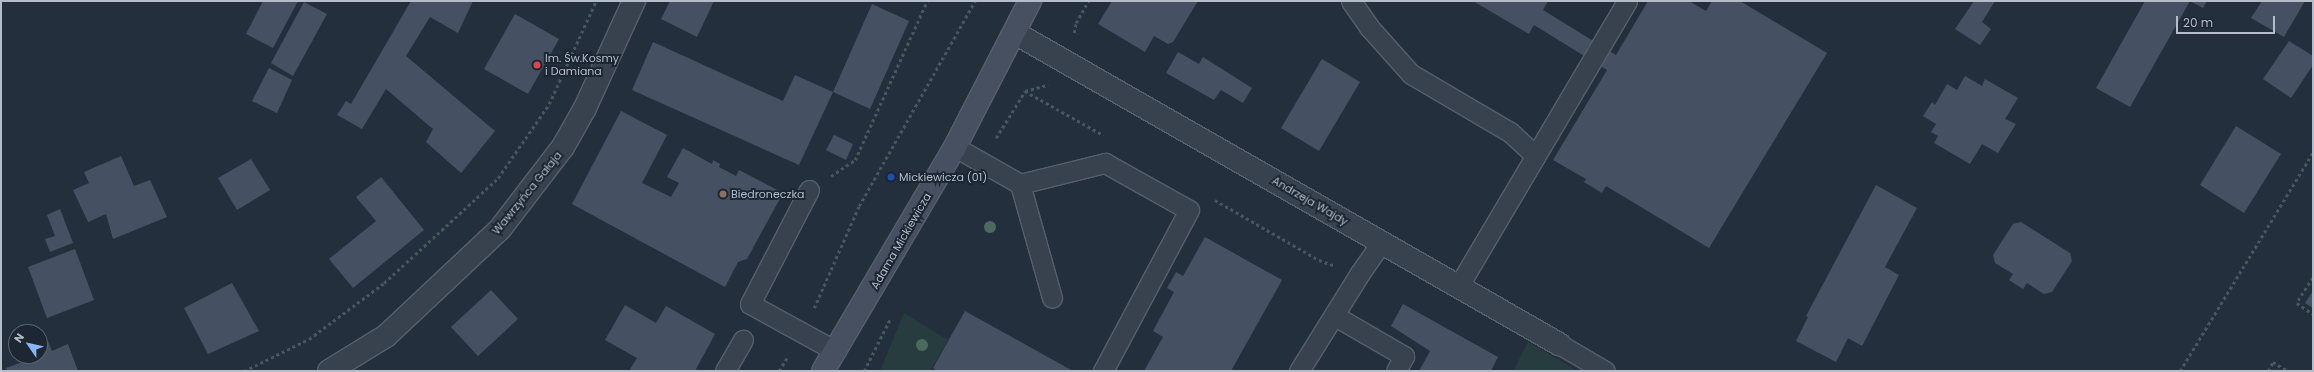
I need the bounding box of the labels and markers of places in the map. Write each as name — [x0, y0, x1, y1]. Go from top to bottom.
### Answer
place label: Im. Św.Kosmy i Damiana — [545, 52, 619, 78]
marker: Im. Św.Kosmy i Damiana — [532, 60, 542, 70]
place label: Mickiewicza (01) — [899, 170, 987, 184]
marker: Mickiewicza (01) — [886, 172, 896, 182]
place label: Biedroneczka — [731, 187, 804, 201]
marker: Biedroneczka — [718, 189, 728, 199]

